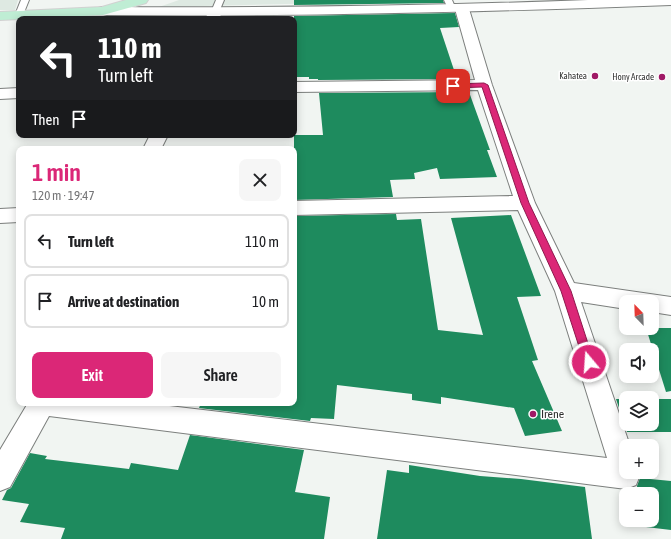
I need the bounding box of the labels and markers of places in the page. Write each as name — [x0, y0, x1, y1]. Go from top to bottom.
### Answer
pin — [436, 69, 470, 103]
place label: Kahatea — [559, 71, 587, 81]
marker: Kahatea — [590, 71, 600, 81]
place label: Hony Arcade — [612, 72, 654, 82]
marker: Hony Arcade — [657, 72, 667, 82]
place label: Irene — [541, 407, 564, 421]
marker: Irene — [528, 409, 538, 419]

